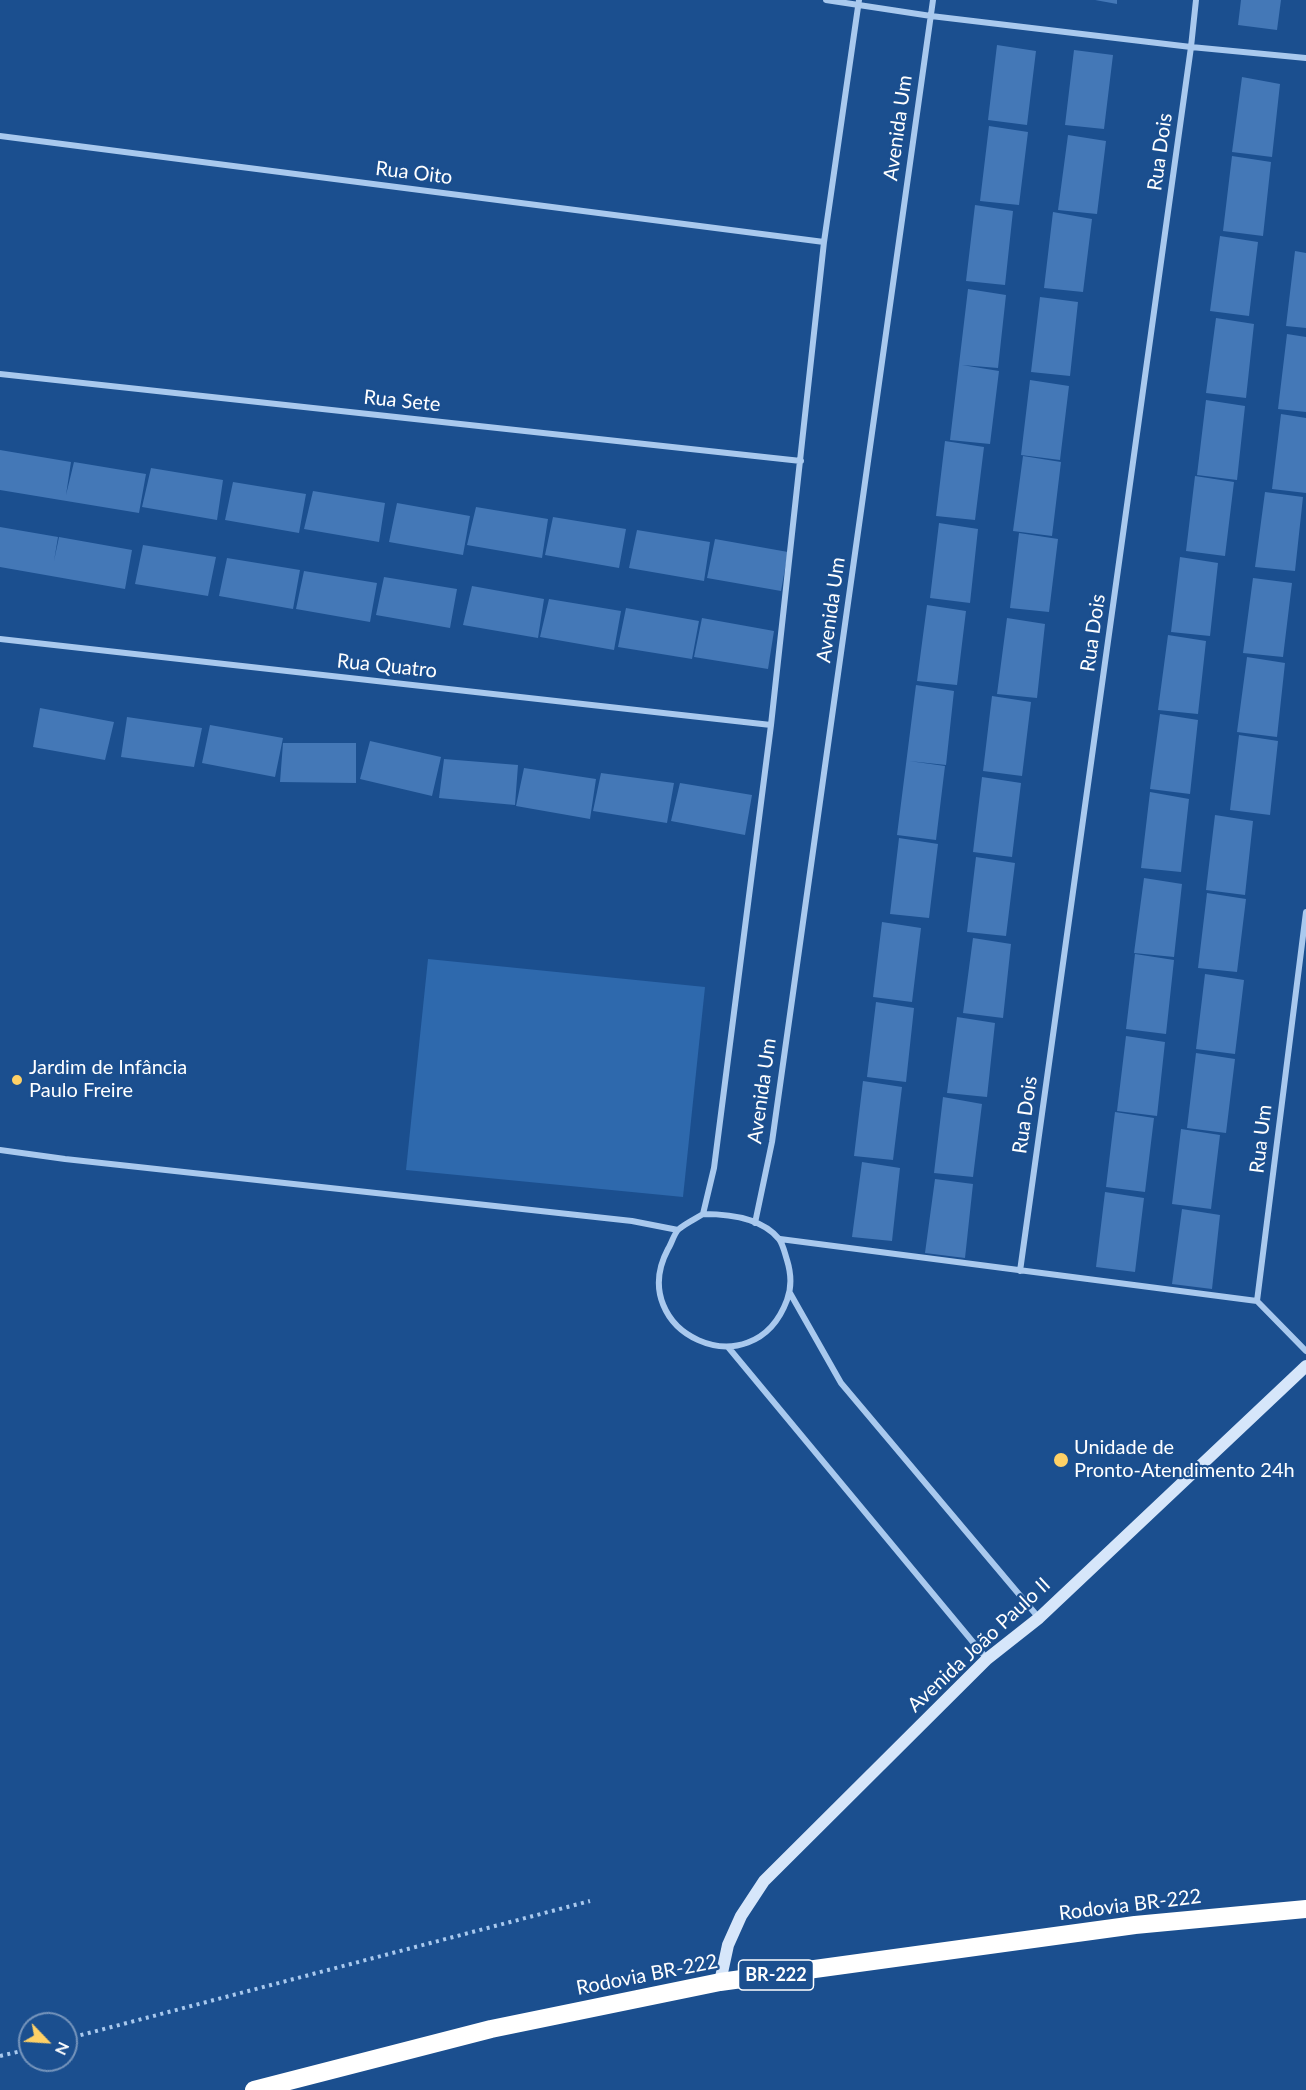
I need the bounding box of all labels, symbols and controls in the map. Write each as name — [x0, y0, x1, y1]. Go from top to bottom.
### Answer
street label: Avenida Um — [879, 74, 917, 182]
street label: Rua Dois — [1143, 112, 1177, 192]
street label: Rua Oito — [374, 156, 454, 190]
street label: Rua Sete — [362, 385, 442, 417]
street label: Avenida Um — [812, 556, 850, 664]
street label: Rua Dois — [1076, 593, 1110, 673]
street label: Rua Quatro — [336, 649, 438, 683]
street label: Avenida Um — [743, 1037, 781, 1145]
place label: Jardim de Infância Paulo Freire — [29, 1056, 187, 1103]
marker: Jardim de Infância Paulo Freire — [10, 1073, 24, 1087]
street label: Rua Dois — [1008, 1075, 1042, 1155]
street label: Rua Um — [1245, 1103, 1277, 1175]
place label: Unidade de Pronto-Atendimento 24h — [1074, 1436, 1295, 1483]
marker: Unidade de Pronto-Atendimento 24h — [1052, 1451, 1070, 1469]
street label: Avenida João Paulo II — [903, 1573, 1055, 1717]
street label: Rodovia BR-222 — [1057, 1884, 1203, 1926]
street label: Rodovia BR-222 — [574, 1950, 720, 2000]
road number: BR-222 — [738, 1960, 814, 1990]
north arrow — [18, 2012, 78, 2072]
text: N — [52, 2039, 74, 2059]

